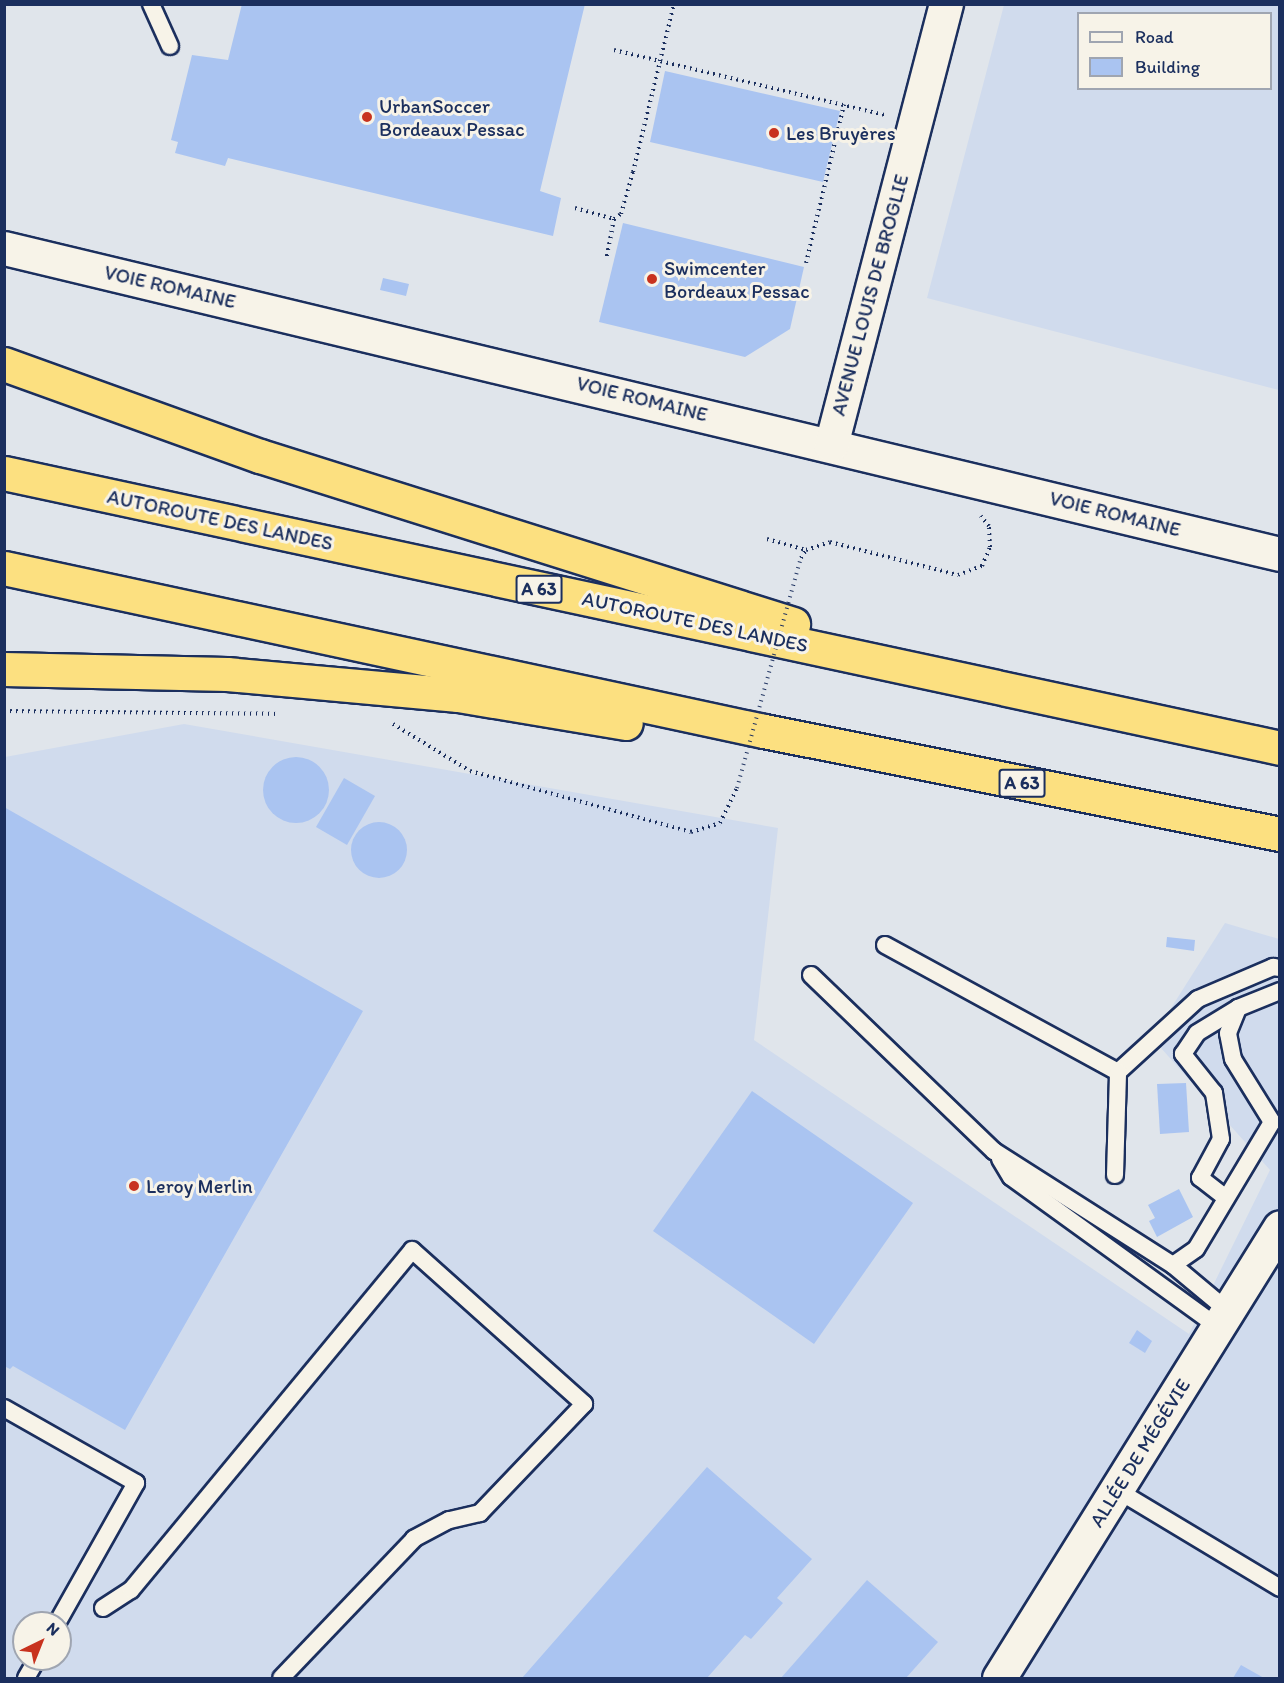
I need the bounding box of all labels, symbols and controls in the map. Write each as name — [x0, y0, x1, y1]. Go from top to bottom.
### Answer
legend — [1077, 12, 1272, 90]
text: Road — [1135, 26, 1174, 48]
text: Building — [1135, 56, 1200, 78]
place label: UrbanSoccer Bordeaux Pessac — [379, 94, 524, 141]
marker: UrbanSoccer Bordeaux Pessac — [360, 110, 374, 124]
place label: Les Bruyères — [786, 121, 896, 145]
marker: Les Bruyères — [767, 126, 781, 140]
street label: AVENUE LOUIS DE BROGLIE — [826, 173, 914, 417]
place label: Swimcenter Bordeaux Pessac — [664, 256, 809, 303]
street label: VOIE ROMAINE — [102, 260, 238, 314]
marker: Swimcenter Bordeaux Pessac — [645, 272, 659, 286]
street label: VOIE ROMAINE — [574, 371, 710, 427]
street label: AUTOROUTE DES LANDES — [105, 484, 335, 556]
street label: VOIE ROMAINE — [1047, 486, 1183, 542]
road number: A 63 — [515, 574, 563, 604]
street label: AUTOROUTE DES LANDES — [580, 586, 810, 658]
road number: A 63 — [998, 768, 1046, 798]
place label: Leroy Merlin — [146, 1174, 253, 1198]
marker: Leroy Merlin — [127, 1179, 141, 1193]
street label: ALLÉE DE MÉGÉVIE — [1085, 1374, 1195, 1532]
north arrow — [12, 1611, 72, 1671]
text: N — [43, 1618, 64, 1640]

